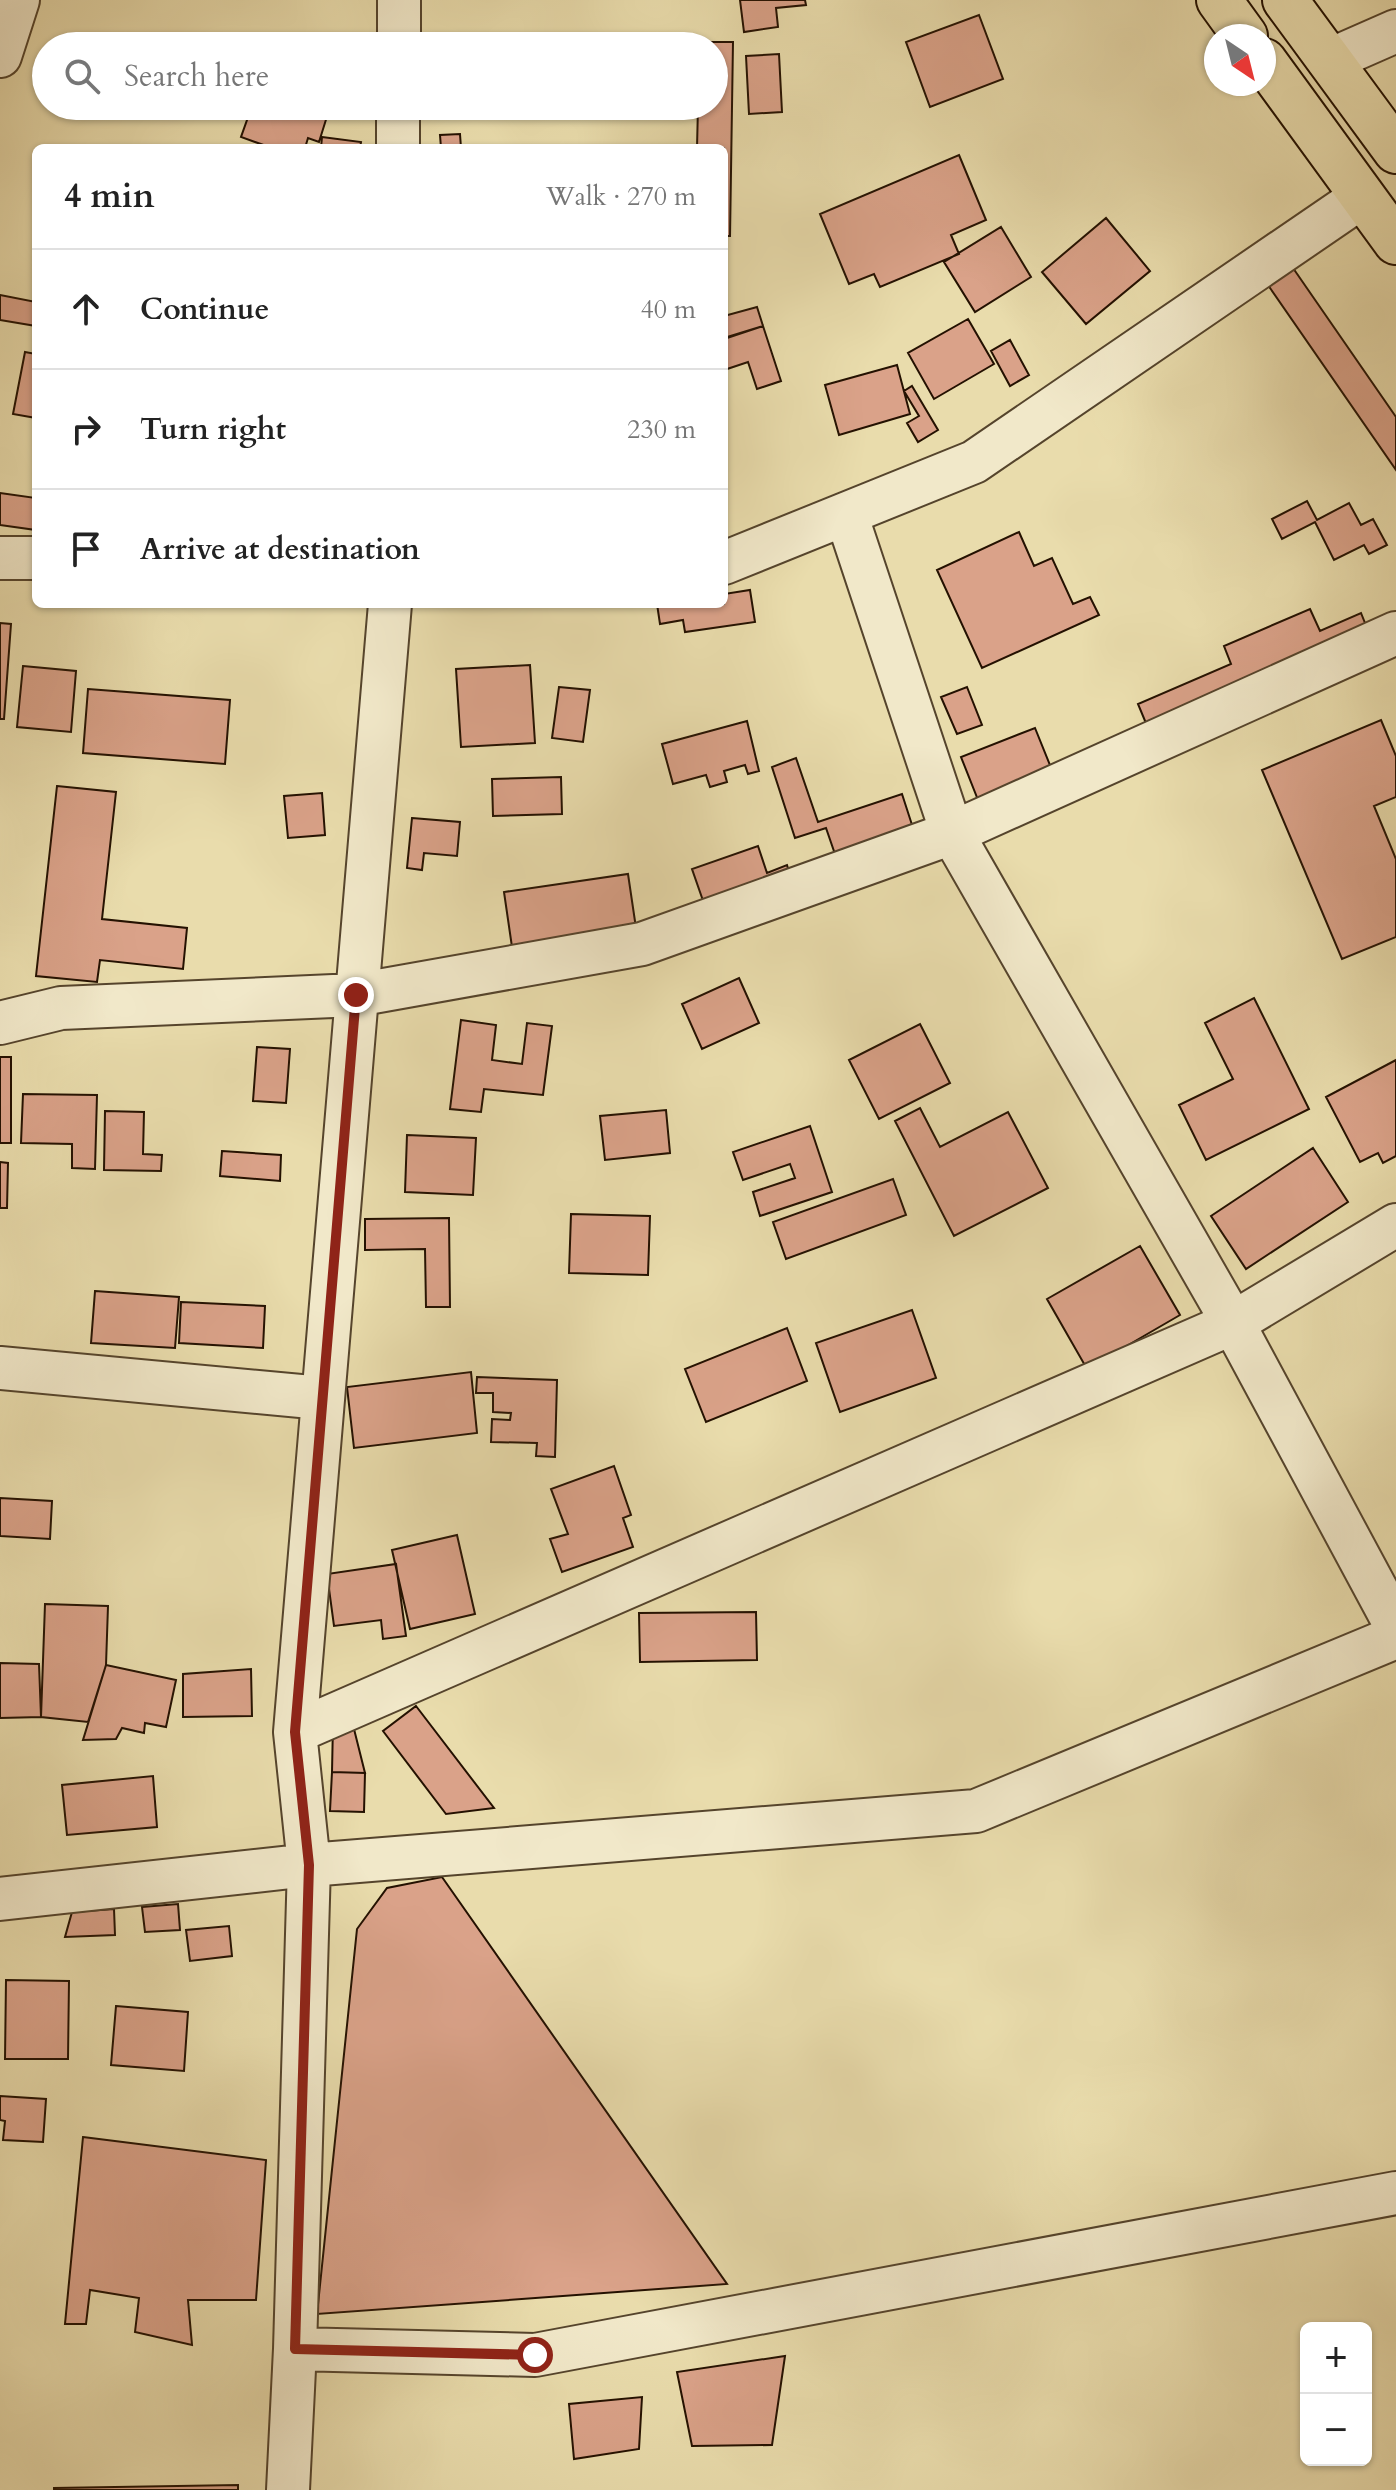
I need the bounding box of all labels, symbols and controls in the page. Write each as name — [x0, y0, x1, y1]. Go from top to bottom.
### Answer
north arrow — [1204, 24, 1276, 96]
search box — [32, 32, 728, 120]
icon: search — [60, 54, 104, 98]
text: Search here — [124, 56, 269, 97]
text: 4 min — [64, 173, 155, 219]
text: Walk · 270 m — [546, 179, 696, 214]
icon: ahead — [64, 287, 108, 331]
text: Continue — [140, 289, 269, 330]
text: 40 m — [640, 292, 696, 327]
icon: right — [64, 407, 108, 451]
text: Turn right — [140, 409, 286, 450]
text: 230 m — [627, 412, 696, 447]
icon: arrive — [64, 527, 108, 571]
text: Arrive at destination — [140, 529, 420, 570]
route end — [338, 977, 374, 1013]
map controls — [1300, 2322, 1372, 2466]
button: + — [1300, 2322, 1372, 2394]
route start — [517, 2337, 553, 2373]
button: − — [1300, 2394, 1372, 2466]

